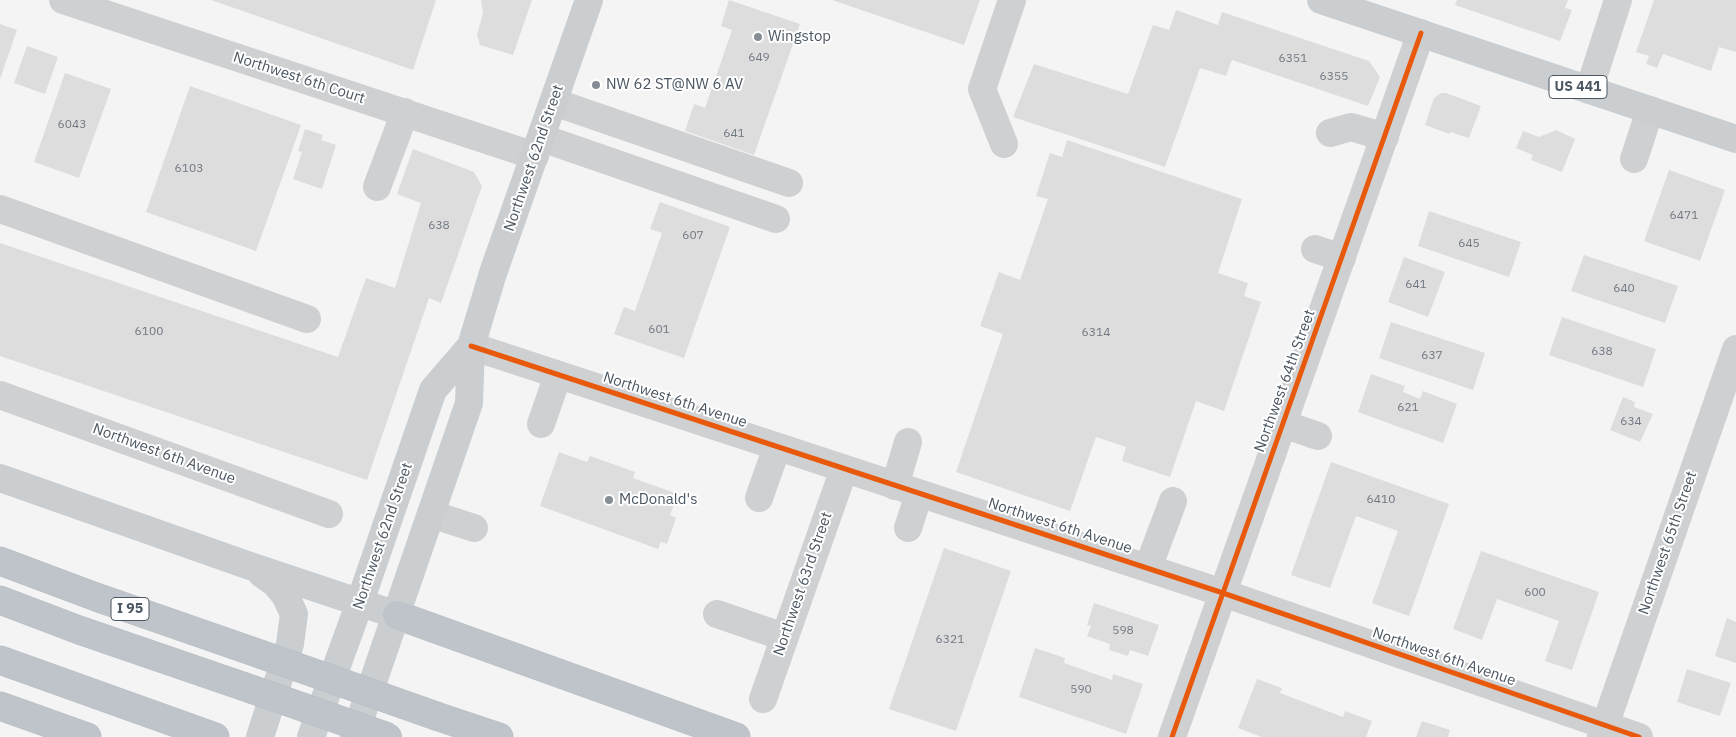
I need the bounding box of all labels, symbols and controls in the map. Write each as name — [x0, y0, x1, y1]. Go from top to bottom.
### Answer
place label: Wingstop — [768, 28, 831, 46]
marker: Wingstop — [752, 31, 764, 43]
street label: Northwest 6th Court — [231, 48, 367, 108]
house number: 649 — [748, 51, 770, 65]
house number: 6351 — [1279, 52, 1307, 66]
house number: 6355 — [1320, 70, 1348, 84]
road number: US 441 — [1549, 75, 1607, 98]
place label: NW 62 ST@NW 6 AV — [606, 76, 743, 94]
marker: NW 62 ST@NW 6 AV — [590, 79, 602, 91]
street label: Northwest 62nd Street — [500, 82, 568, 234]
house number: 6043 — [58, 118, 86, 132]
house number: 641 — [723, 127, 745, 141]
house number: 6103 — [175, 162, 203, 176]
house number: 6471 — [1670, 209, 1698, 223]
house number: 638 — [428, 219, 450, 233]
house number: 607 — [682, 229, 704, 243]
house number: 645 — [1458, 237, 1480, 251]
house number: 641 — [1405, 278, 1427, 292]
house number: 640 — [1613, 282, 1635, 296]
street label: Northwest 64th Street — [1251, 307, 1319, 455]
house number: 601 — [648, 323, 670, 337]
house number: 6100 — [135, 325, 163, 339]
house number: 6314 — [1082, 326, 1110, 340]
house number: 638 — [1591, 345, 1613, 359]
house number: 637 — [1421, 349, 1443, 363]
street label: Northwest 6th Avenue — [601, 368, 749, 432]
house number: 621 — [1397, 401, 1419, 415]
house number: 634 — [1620, 415, 1642, 429]
street label: Northwest 6th Avenue — [90, 420, 238, 488]
street label: Northwest 62nd Street — [349, 460, 417, 612]
street label: Northwest 65th Street — [1635, 469, 1701, 617]
place label: McDonald's — [619, 491, 697, 509]
house number: 6410 — [1367, 493, 1395, 507]
marker: McDonald's — [603, 494, 615, 506]
street label: Northwest 6th Avenue — [986, 494, 1134, 558]
street label: Northwest 63rd Street — [770, 510, 836, 658]
house number: 600 — [1524, 586, 1546, 600]
road number: I 95 — [111, 598, 149, 620]
house number: 598 — [1112, 624, 1134, 638]
street label: Northwest 6th Avenue — [1370, 624, 1518, 690]
house number: 6321 — [936, 633, 964, 647]
house number: 590 — [1070, 683, 1092, 697]

